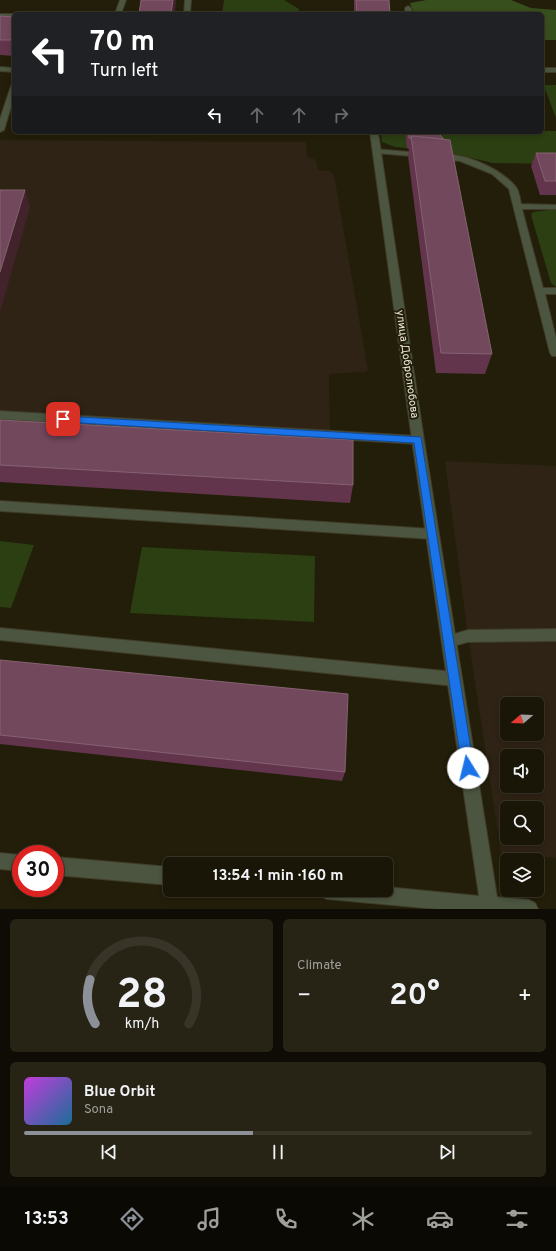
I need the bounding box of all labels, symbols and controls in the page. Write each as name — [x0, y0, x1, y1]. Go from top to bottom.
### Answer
text: 70 m — [90, 25, 155, 61]
icon: left — [24, 28, 76, 80]
text: Turn left — [90, 60, 158, 83]
icon: left — [204, 104, 226, 126]
icon: ahead — [246, 104, 268, 126]
icon: ahead — [288, 104, 310, 126]
icon: right — [330, 104, 352, 126]
street label: улица Добролюбова — [392, 309, 422, 419]
pin — [46, 402, 80, 436]
icon: arrive — [52, 408, 74, 430]
north arrow — [500, 697, 544, 741]
map controls — [500, 697, 544, 897]
position arrow — [447, 747, 489, 789]
button: sound — [500, 749, 544, 793]
button: search — [500, 801, 544, 845]
speed limit sign: 30 — [12, 845, 64, 897]
button: layers — [500, 853, 544, 897]
text: 13:54 · 1 min · 160 m — [213, 867, 343, 886]
text: Climate — [297, 958, 342, 974]
text: 28 — [116, 969, 167, 1022]
text: 20° — [389, 978, 440, 1015]
text: − — [297, 983, 311, 1010]
text: + — [518, 983, 532, 1010]
text: km/h — [124, 1014, 159, 1032]
text: Blue Orbit — [84, 1083, 155, 1102]
text: Sona — [84, 1102, 113, 1118]
icon: previous — [98, 1141, 120, 1163]
icon: pause — [267, 1141, 289, 1163]
icon: next — [436, 1141, 458, 1163]
icon: directions — [118, 1205, 146, 1233]
icon: music — [195, 1205, 223, 1233]
icon: phone — [272, 1205, 300, 1233]
icon: climate — [349, 1205, 377, 1233]
icon: car — [426, 1205, 454, 1233]
icon: filters — [503, 1205, 531, 1233]
text: 13:53 — [25, 1208, 69, 1231]

